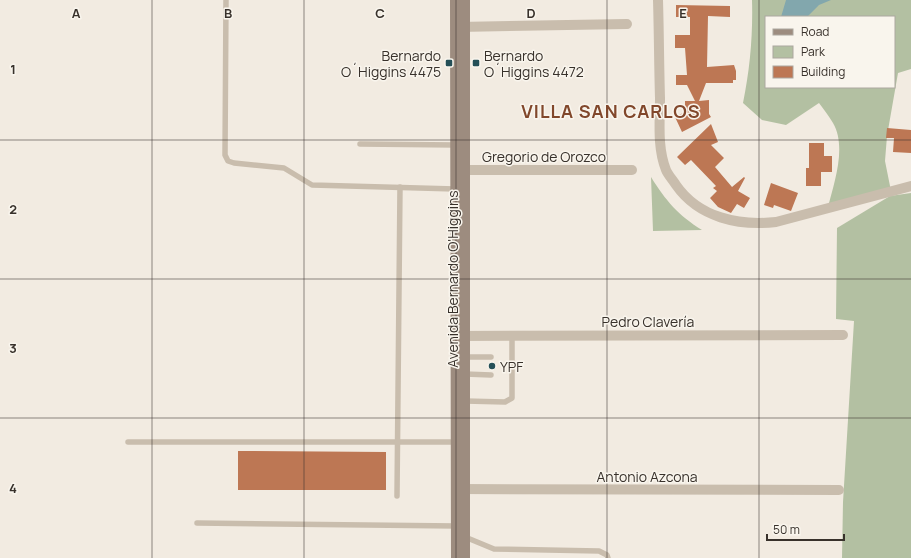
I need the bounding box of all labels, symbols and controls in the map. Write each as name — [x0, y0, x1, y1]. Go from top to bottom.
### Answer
text: A — [72, 4, 81, 22]
text: B — [224, 4, 232, 22]
text: C — [375, 4, 385, 22]
text: D — [526, 4, 536, 22]
text: E — [679, 4, 687, 22]
legend — [765, 16, 895, 88]
text: Road — [801, 23, 829, 40]
text: Park — [801, 43, 826, 60]
place label: Bernardo O´Higgins 4475 — [341, 46, 441, 81]
place label: Bernardo O´Higgins 4472 — [484, 46, 584, 81]
marker: Bernardo O´Higgins 4475 — [444, 58, 454, 68]
marker: Bernardo O´Higgins 4472 — [471, 58, 481, 68]
text: 1 — [10, 60, 16, 78]
text: Building — [801, 63, 845, 80]
district label: VILLA SAN CARLOS — [521, 99, 701, 123]
street label: Gregorio de Orozco — [482, 147, 606, 166]
street label: Avenida Bernardo O'Higgins — [443, 190, 462, 368]
text: 2 — [9, 200, 17, 218]
street label: Pedro Clavería — [602, 312, 694, 331]
text: 3 — [9, 339, 17, 357]
place label: YPF — [500, 357, 523, 376]
marker: YPF — [487, 361, 497, 371]
street label: Antonio Azcona — [596, 467, 698, 486]
text: 4 — [9, 479, 17, 497]
scale bar — [767, 516, 844, 542]
text: 50 m — [773, 521, 800, 538]

